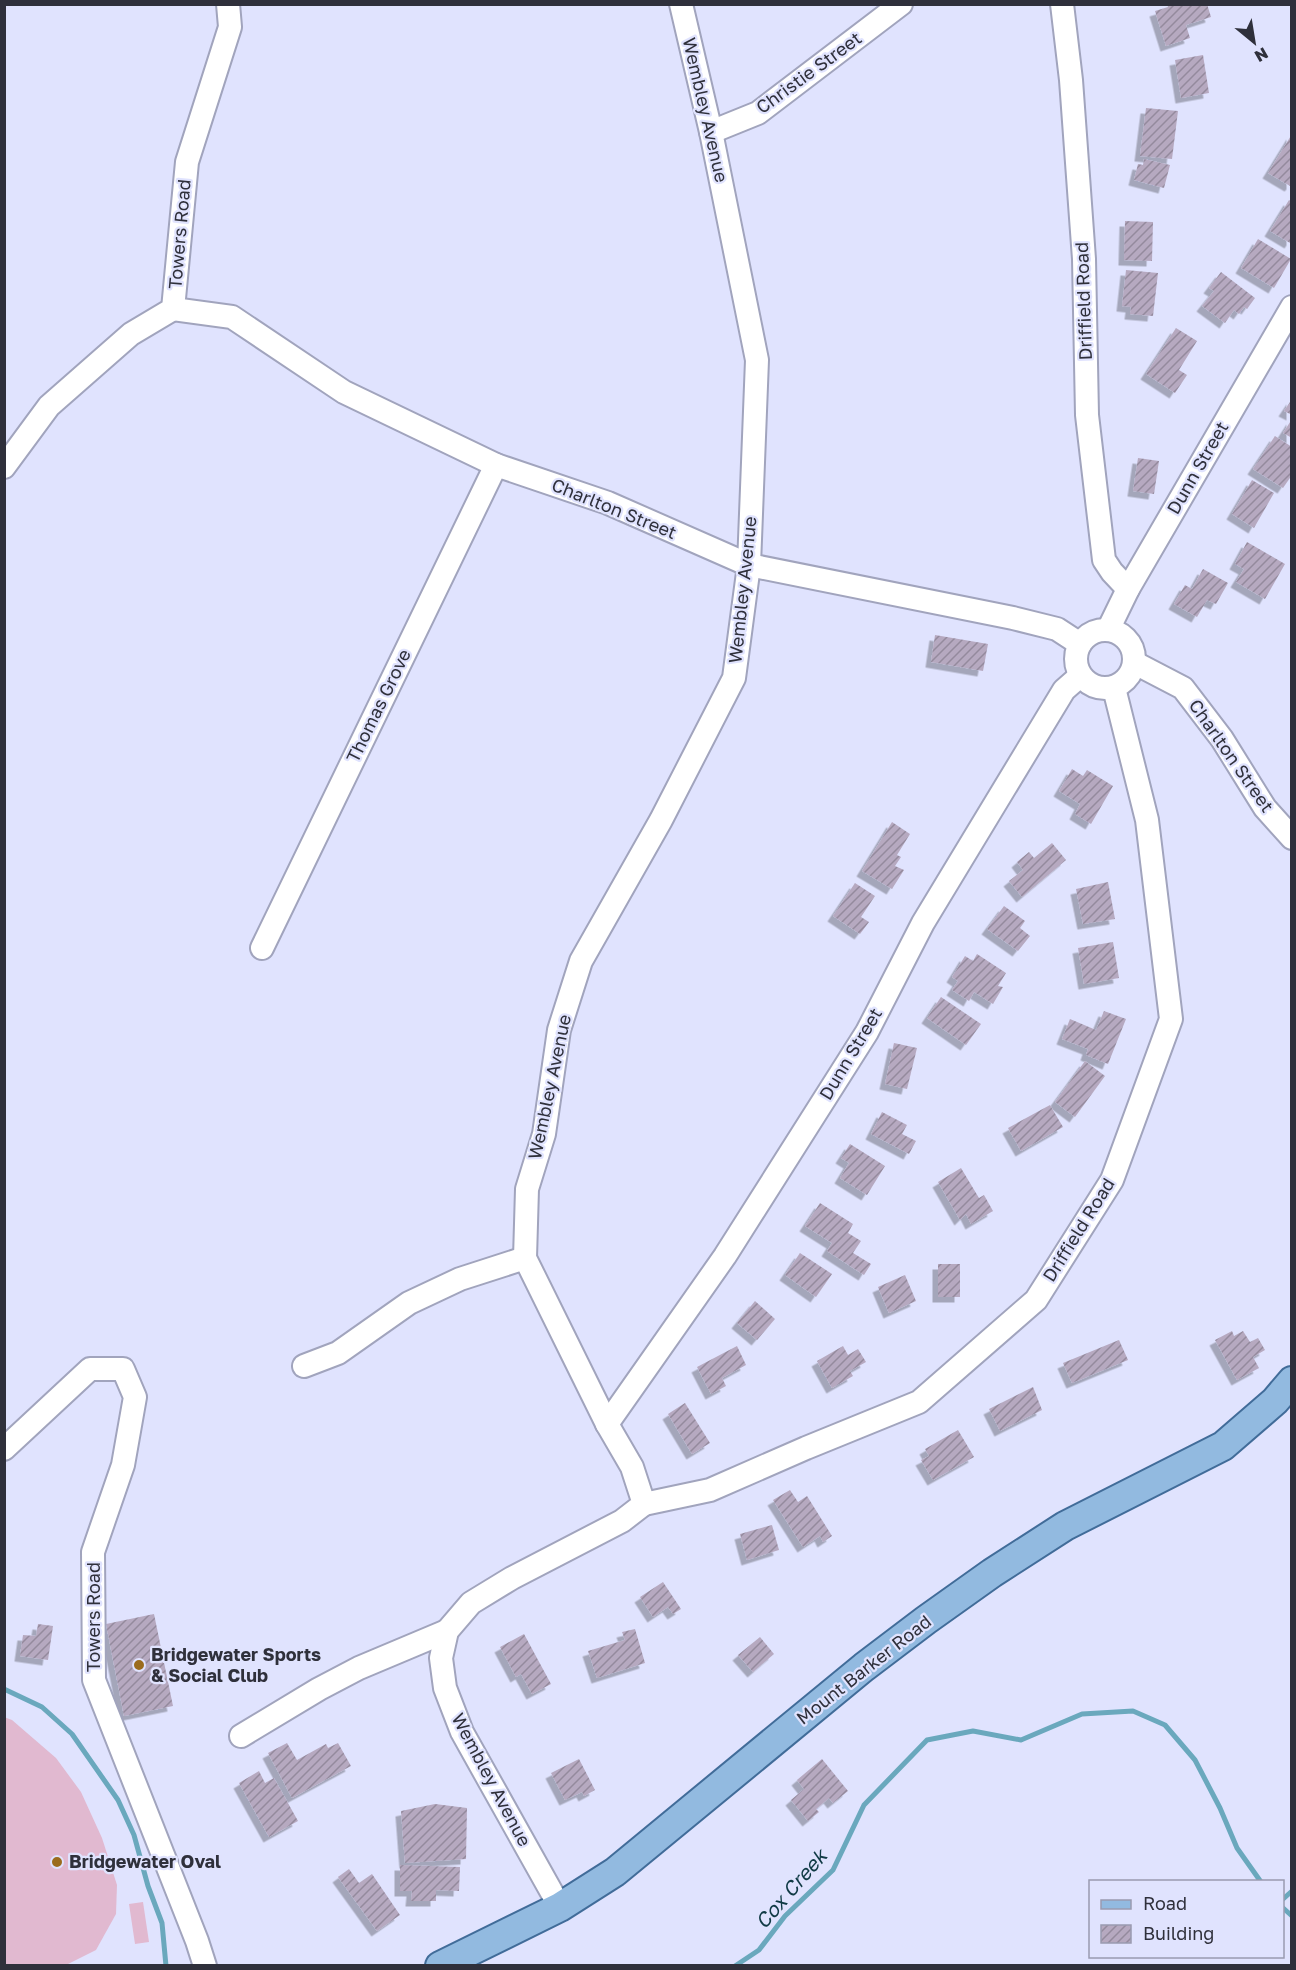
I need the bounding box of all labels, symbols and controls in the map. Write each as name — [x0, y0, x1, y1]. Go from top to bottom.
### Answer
north arrow — [1224, 12, 1284, 72]
street label: Christie Street — [751, 27, 865, 118]
street label: Wembley Avenue — [679, 35, 733, 184]
text: N — [1251, 43, 1272, 67]
street label: Towers Road — [163, 178, 195, 290]
street label: Driffield Road — [1070, 242, 1096, 361]
street label: Dunn Street — [1162, 417, 1233, 518]
street label: Charlton Street — [549, 473, 680, 543]
street label: Wembley Avenue — [723, 515, 761, 665]
street label: Thomas Grove — [341, 645, 415, 766]
street label: Charlton Street — [1185, 695, 1279, 816]
street label: Dunn Street — [814, 1003, 886, 1103]
street label: Wembley Avenue — [523, 1012, 575, 1161]
street label: Driffield Road — [1037, 1173, 1119, 1285]
street label: Towers Road — [82, 1562, 104, 1672]
street label: Mount Barker Road — [792, 1610, 935, 1729]
place label: Bridgewater Sports & Social Club — [151, 1643, 321, 1686]
marker: Bridgewater Sports & Social Club — [132, 1658, 146, 1672]
street label: Wembley Avenue — [447, 1709, 536, 1850]
water label: Cox Creek — [749, 1842, 833, 1933]
place label: Bridgewater Oval — [69, 1850, 221, 1872]
marker: Bridgewater Oval — [50, 1855, 64, 1869]
legend — [1089, 1880, 1284, 1958]
text: Road — [1143, 1892, 1187, 1914]
text: Building — [1143, 1922, 1214, 1944]

